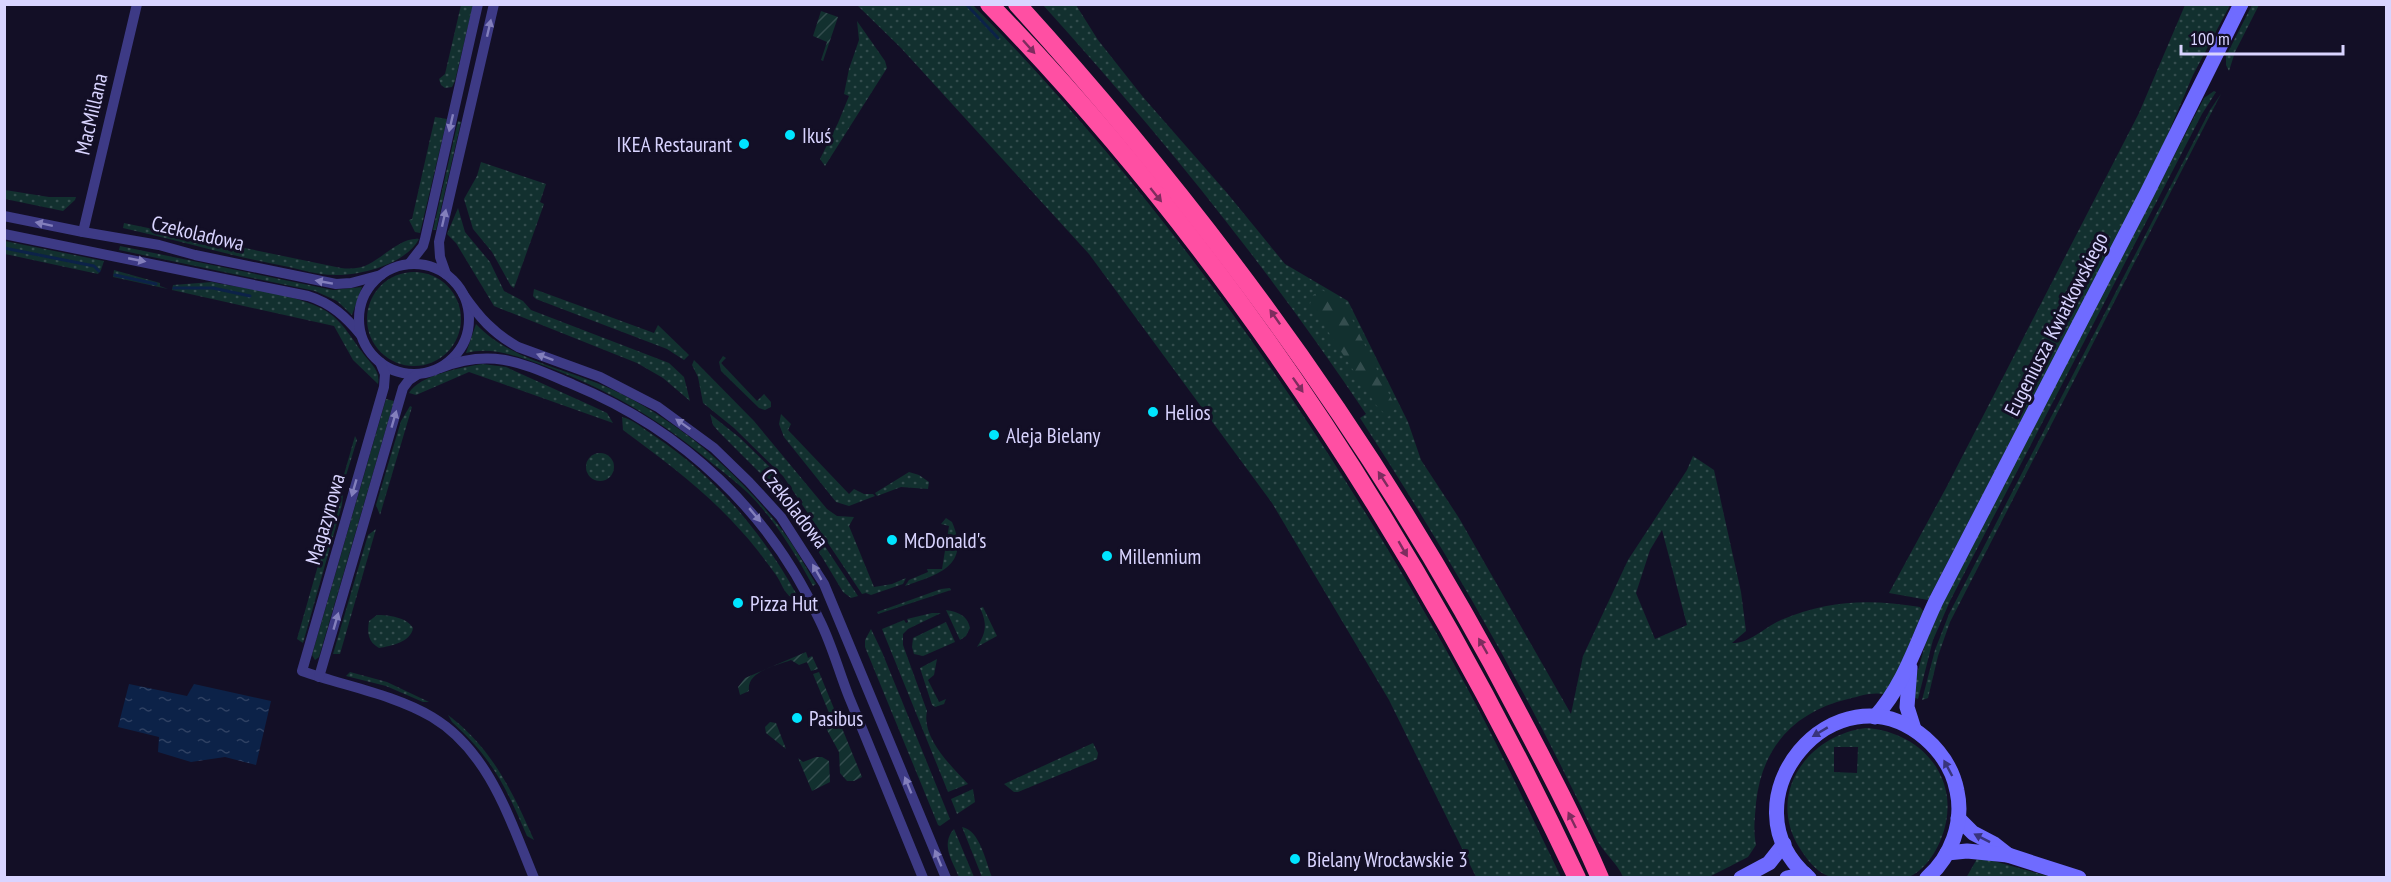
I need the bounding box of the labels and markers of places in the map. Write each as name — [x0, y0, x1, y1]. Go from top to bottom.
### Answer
place label: Ikuś — [802, 122, 831, 149]
marker: Ikuś — [783, 128, 797, 142]
place label: IKEA Restaurant — [617, 131, 732, 158]
marker: IKEA Restaurant — [737, 137, 751, 151]
place label: Helios — [1165, 399, 1211, 426]
marker: Helios — [1146, 405, 1160, 419]
place label: Aleja Bielany — [1006, 422, 1100, 449]
marker: Aleja Bielany — [987, 428, 1001, 442]
place label: McDonald's — [904, 527, 986, 554]
marker: McDonald's — [885, 533, 899, 547]
place label: Millennium — [1119, 543, 1201, 570]
marker: Millennium — [1100, 549, 1114, 563]
place label: Pizza Hut — [750, 590, 818, 617]
marker: Pizza Hut — [731, 596, 745, 610]
place label: Pasibus — [809, 705, 863, 732]
marker: Pasibus — [790, 711, 804, 725]
place label: Bielany Wrocławskie 3 — [1307, 846, 1468, 873]
marker: Bielany Wrocławskie 3 — [1288, 852, 1302, 866]

